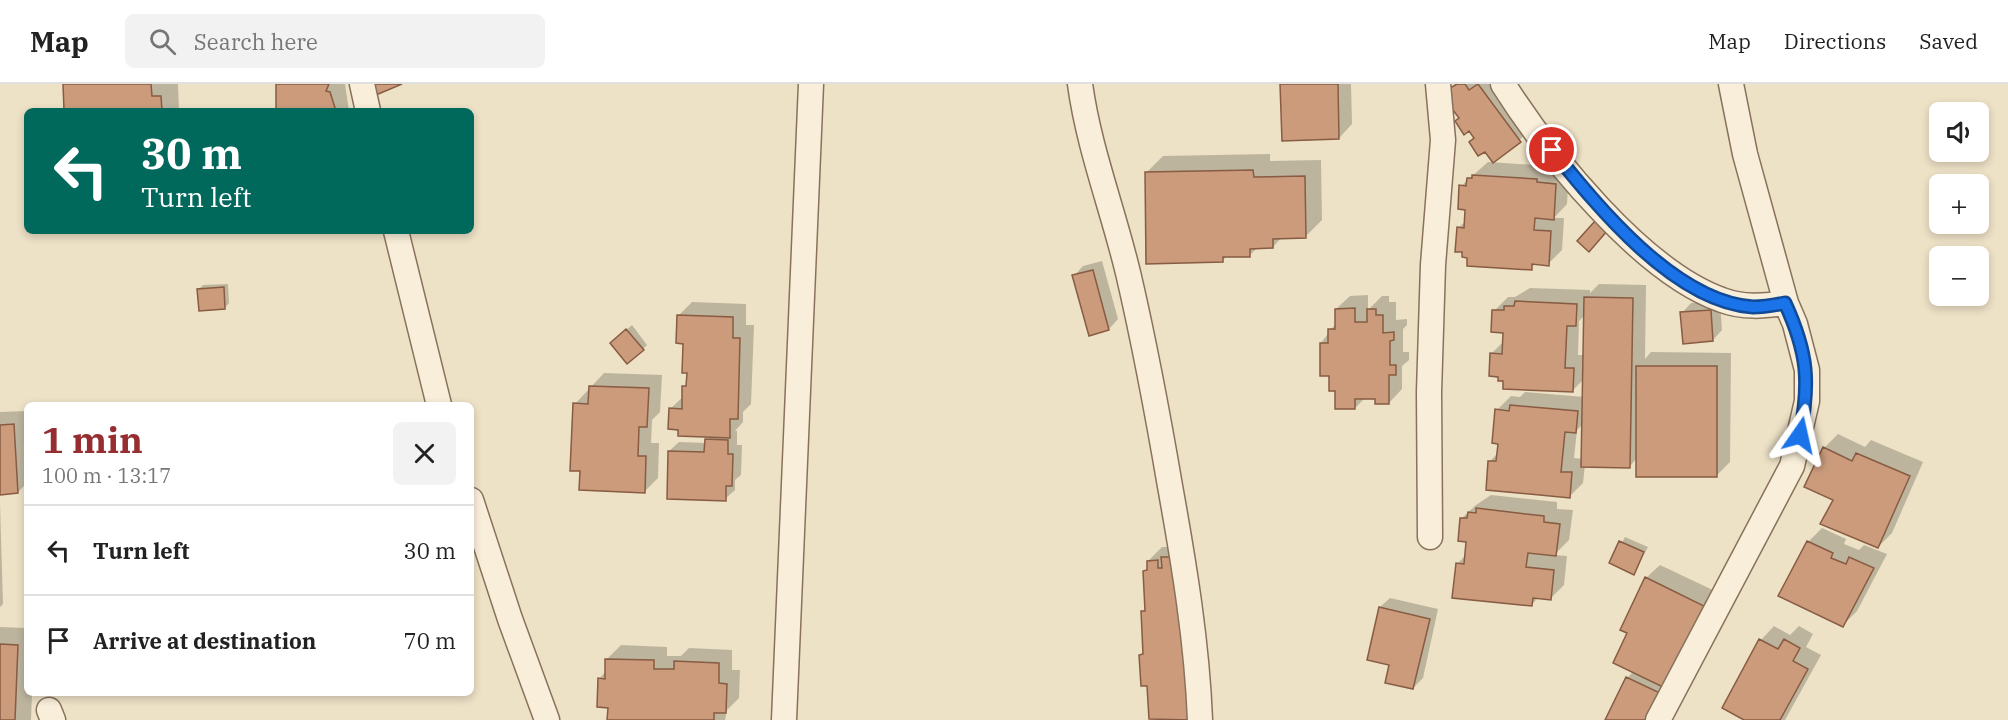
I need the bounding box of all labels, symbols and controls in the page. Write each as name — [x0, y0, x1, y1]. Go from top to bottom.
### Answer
search box — [125, 14, 545, 68]
text: Map — [30, 23, 89, 60]
icon: search — [146, 25, 179, 58]
text: Search here — [194, 27, 318, 56]
text: Map — [1708, 27, 1751, 55]
text: Directions — [1784, 27, 1886, 55]
text: Saved — [1919, 27, 1978, 55]
map controls — [1929, 102, 1989, 306]
button: sound — [1929, 102, 1989, 162]
pin — [1526, 124, 1577, 175]
text: 30 m — [141, 126, 242, 181]
icon: left — [42, 132, 120, 210]
icon: arrive — [1535, 133, 1568, 166]
button: + — [1929, 174, 1989, 234]
text: Turn left — [141, 179, 252, 214]
button: − — [1929, 246, 1989, 306]
position arrow — [1768, 403, 1832, 467]
text: 1 min — [42, 416, 143, 463]
button: close — [393, 422, 456, 485]
text: 100 m · 13:17 — [42, 462, 171, 489]
icon: left — [42, 534, 75, 567]
text: Turn left — [93, 536, 189, 565]
text: 30 m — [404, 536, 456, 565]
icon: arrive — [42, 624, 75, 657]
text: Arrive at destination — [93, 626, 316, 655]
text: 70 m — [404, 626, 456, 655]

